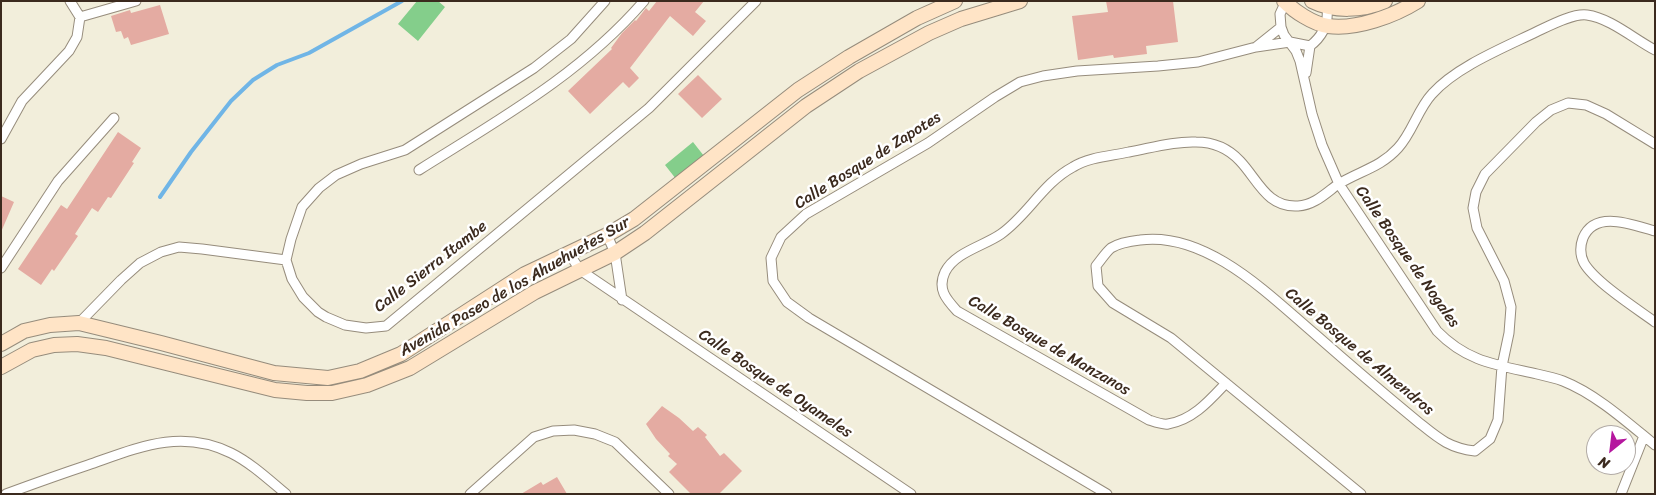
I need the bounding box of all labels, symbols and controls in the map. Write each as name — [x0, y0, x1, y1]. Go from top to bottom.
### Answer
street label: Calle Bosque de Zapotes — [791, 108, 945, 214]
street label: Calle Bosque de Nogales — [1351, 183, 1463, 331]
street label: Avenida Paseo de los Ahuehuetes Sur — [397, 213, 633, 361]
street label: Calle Sierra Itambe — [371, 217, 491, 317]
street label: Calle Bosque de Almendros — [1281, 284, 1437, 420]
street label: Calle Bosque de Manzanos — [965, 292, 1133, 400]
street label: Calle Bosque de Oyameles — [695, 325, 855, 443]
north arrow — [1586, 425, 1636, 475]
text: N — [1594, 449, 1614, 476]

